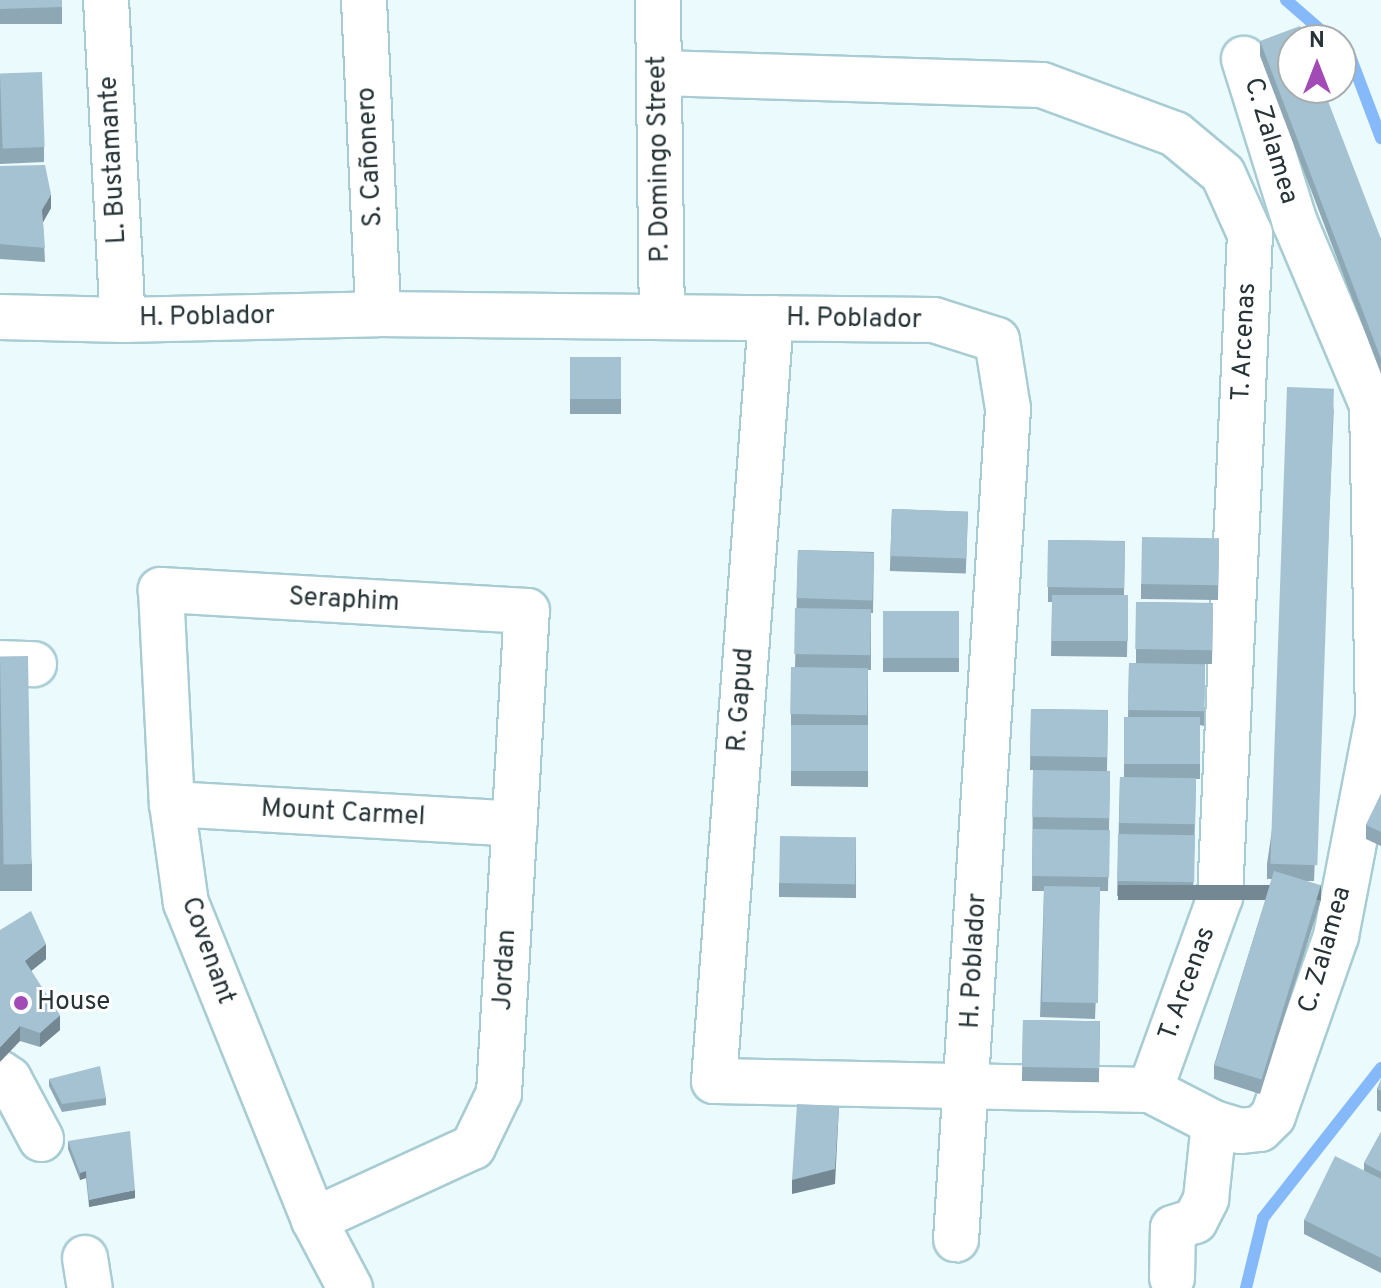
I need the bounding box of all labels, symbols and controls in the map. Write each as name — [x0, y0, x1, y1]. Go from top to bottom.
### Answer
north arrow — [1277, 24, 1357, 104]
text: N — [1309, 28, 1325, 55]
street label: P. Domingo Street — [643, 55, 677, 263]
street label: C. Zalamea — [1236, 74, 1304, 208]
street label: L. Bustamante — [94, 75, 134, 245]
street label: S. Cañonero — [352, 86, 390, 228]
street label: T. Arcenas — [1226, 281, 1264, 403]
street label: H. Poblador — [139, 301, 275, 335]
street label: H. Poblador — [786, 303, 922, 337]
street label: Seraphim — [288, 583, 400, 619]
street label: R. Gapud — [723, 647, 761, 753]
street label: Mount Carmel — [260, 794, 426, 834]
street label: C. Zalamea — [1293, 883, 1359, 1017]
street label: H. Poblador — [956, 892, 994, 1030]
street label: Covenant — [173, 893, 241, 1009]
street label: T. Arcenas — [1153, 922, 1223, 1046]
street label: Jordan — [488, 929, 524, 1011]
place label: House — [37, 987, 110, 1019]
marker: House — [12, 994, 30, 1012]

